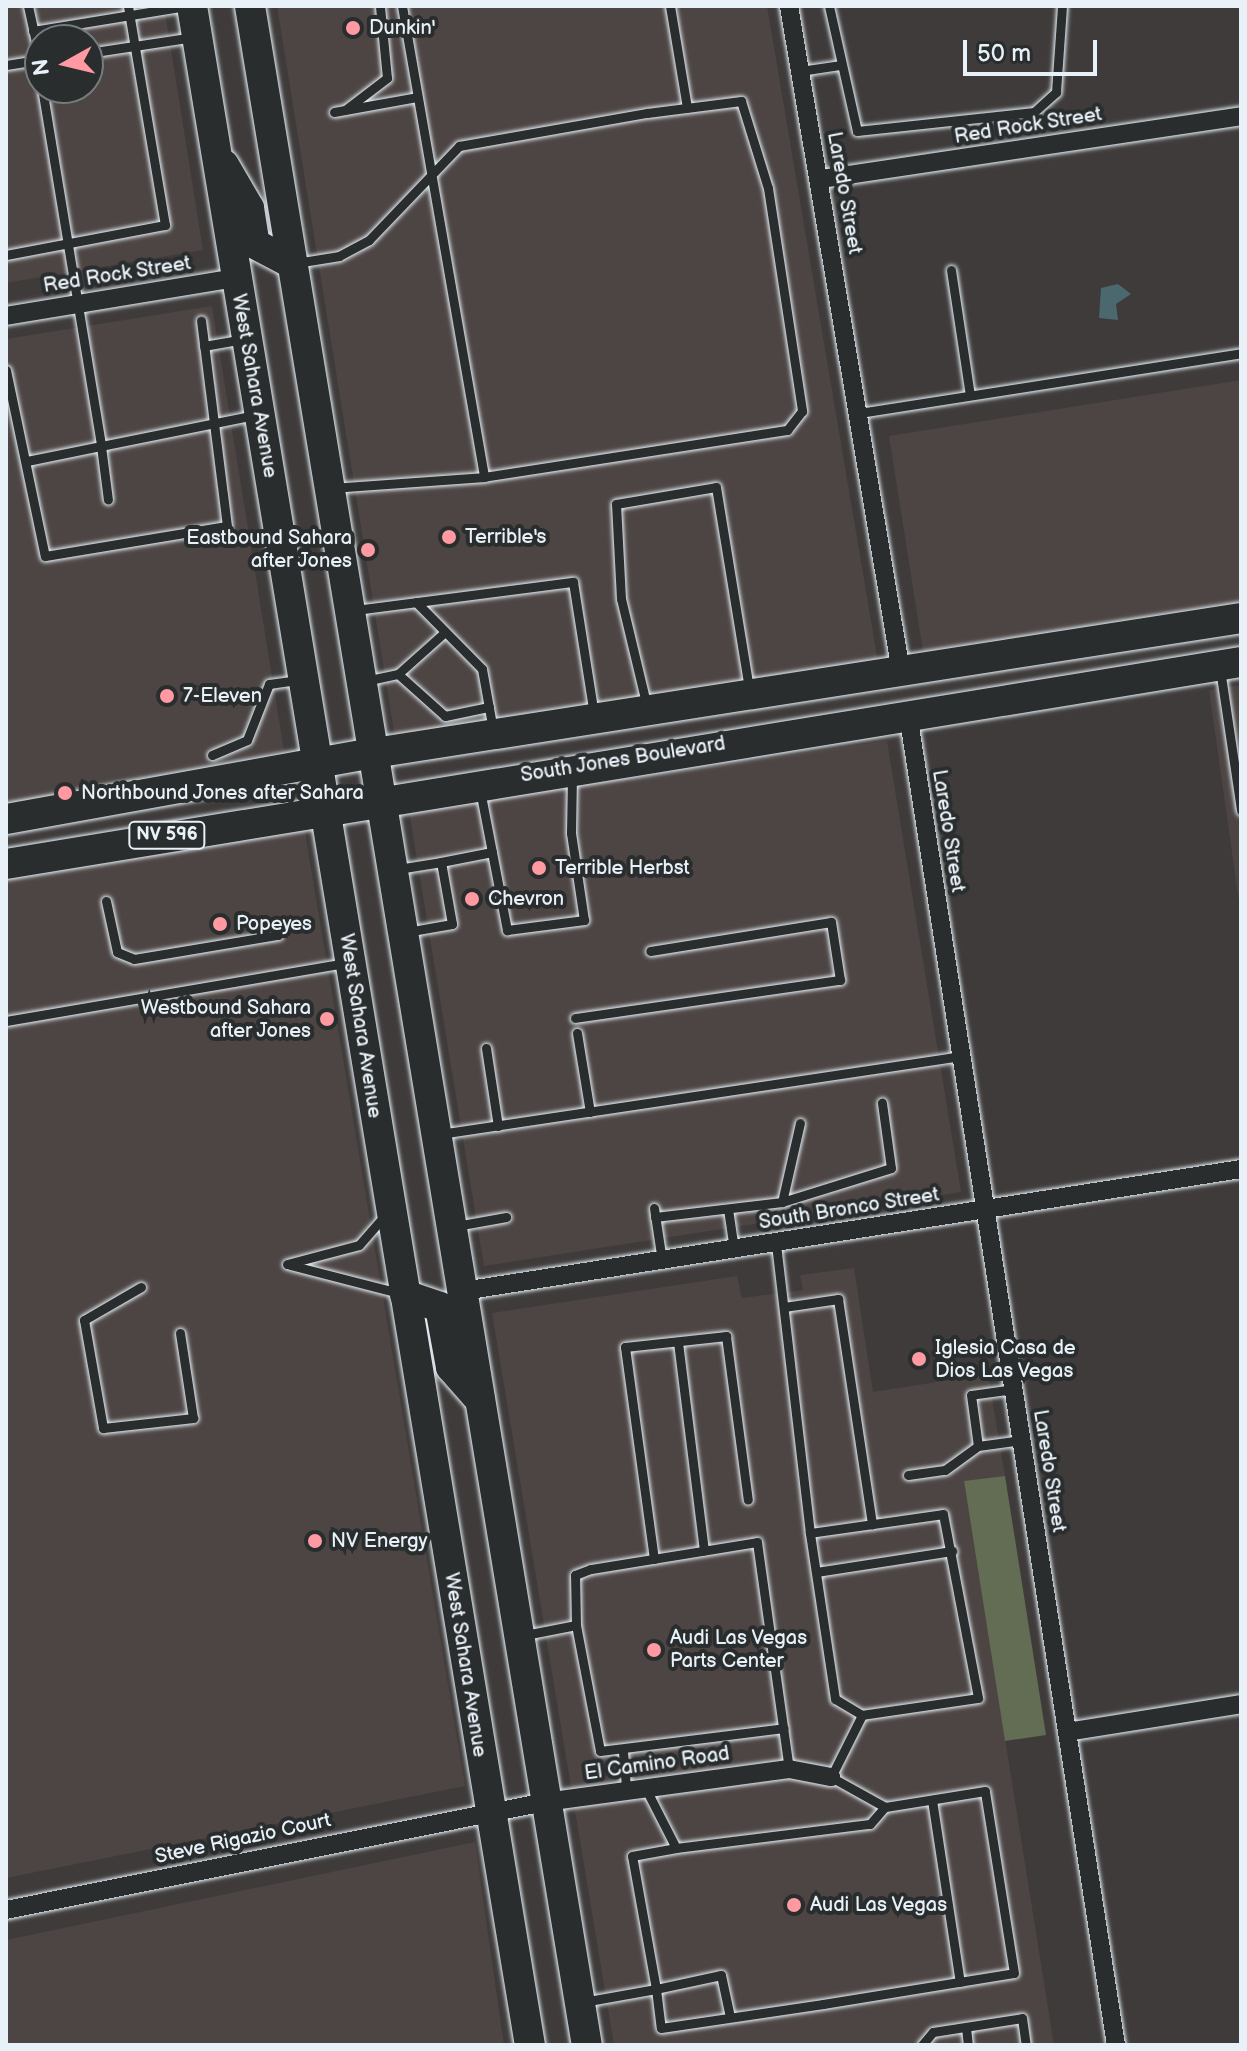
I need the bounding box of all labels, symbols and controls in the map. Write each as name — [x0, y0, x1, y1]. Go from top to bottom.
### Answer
place label: Dunkin' — [369, 16, 436, 40]
marker: Dunkin' — [344, 19, 362, 37]
north arrow — [24, 24, 104, 104]
scale bar — [967, 24, 1101, 74]
text: 50 m — [977, 39, 1031, 68]
text: N — [27, 57, 56, 77]
street label: Red Rock Street — [952, 102, 1104, 150]
street label: Laredo Street — [821, 130, 867, 256]
street label: Red Rock Street — [41, 251, 193, 299]
street label: West Sahara Avenue — [226, 292, 282, 480]
place label: Terrible's — [465, 525, 546, 549]
place label: Eastbound Sahara after Jones — [186, 526, 352, 573]
marker: Terrible's — [440, 528, 458, 546]
marker: Eastbound Sahara after Jones — [359, 541, 377, 559]
place label: 7-Eleven — [183, 684, 262, 708]
marker: 7-Eleven — [158, 687, 176, 705]
street label: South Jones Boulevard — [518, 732, 728, 788]
street label: Laredo Street — [926, 768, 970, 894]
place label: Northbound Jones after Sahara — [81, 781, 365, 805]
marker: Northbound Jones after Sahara — [56, 784, 74, 802]
road number: NV 596 — [127, 821, 207, 849]
place label: Terrible Herbst — [555, 856, 690, 880]
marker: Terrible Herbst — [530, 859, 548, 877]
place label: Chevron — [488, 887, 564, 911]
marker: Chevron — [463, 890, 481, 908]
place label: Popeyes — [236, 912, 312, 936]
marker: Popeyes — [211, 915, 229, 933]
street label: West Sahara Avenue — [334, 932, 386, 1120]
place label: Westbound Sahara after Jones — [140, 996, 311, 1043]
marker: Westbound Sahara after Jones — [318, 1010, 336, 1028]
street label: South Bronco Street — [757, 1183, 941, 1235]
place label: Iglesia Casa de Dios Las Vegas — [935, 1336, 1076, 1383]
marker: Iglesia Casa de Dios Las Vegas — [910, 1350, 928, 1368]
street label: Laredo Street — [1027, 1408, 1071, 1534]
place label: NV Energy — [331, 1529, 428, 1553]
marker: NV Energy — [306, 1532, 324, 1550]
street label: West Sahara Avenue — [439, 1571, 491, 1759]
place label: Audi Las Vegas Parts Center — [670, 1626, 808, 1673]
marker: Audi Las Vegas Parts Center — [645, 1641, 663, 1659]
street label: El Camino Road — [583, 1742, 731, 1786]
street label: Steve Rigazio Court — [153, 1809, 333, 1869]
place label: Audi Las Vegas — [810, 1893, 948, 1917]
marker: Audi Las Vegas — [785, 1896, 803, 1914]

